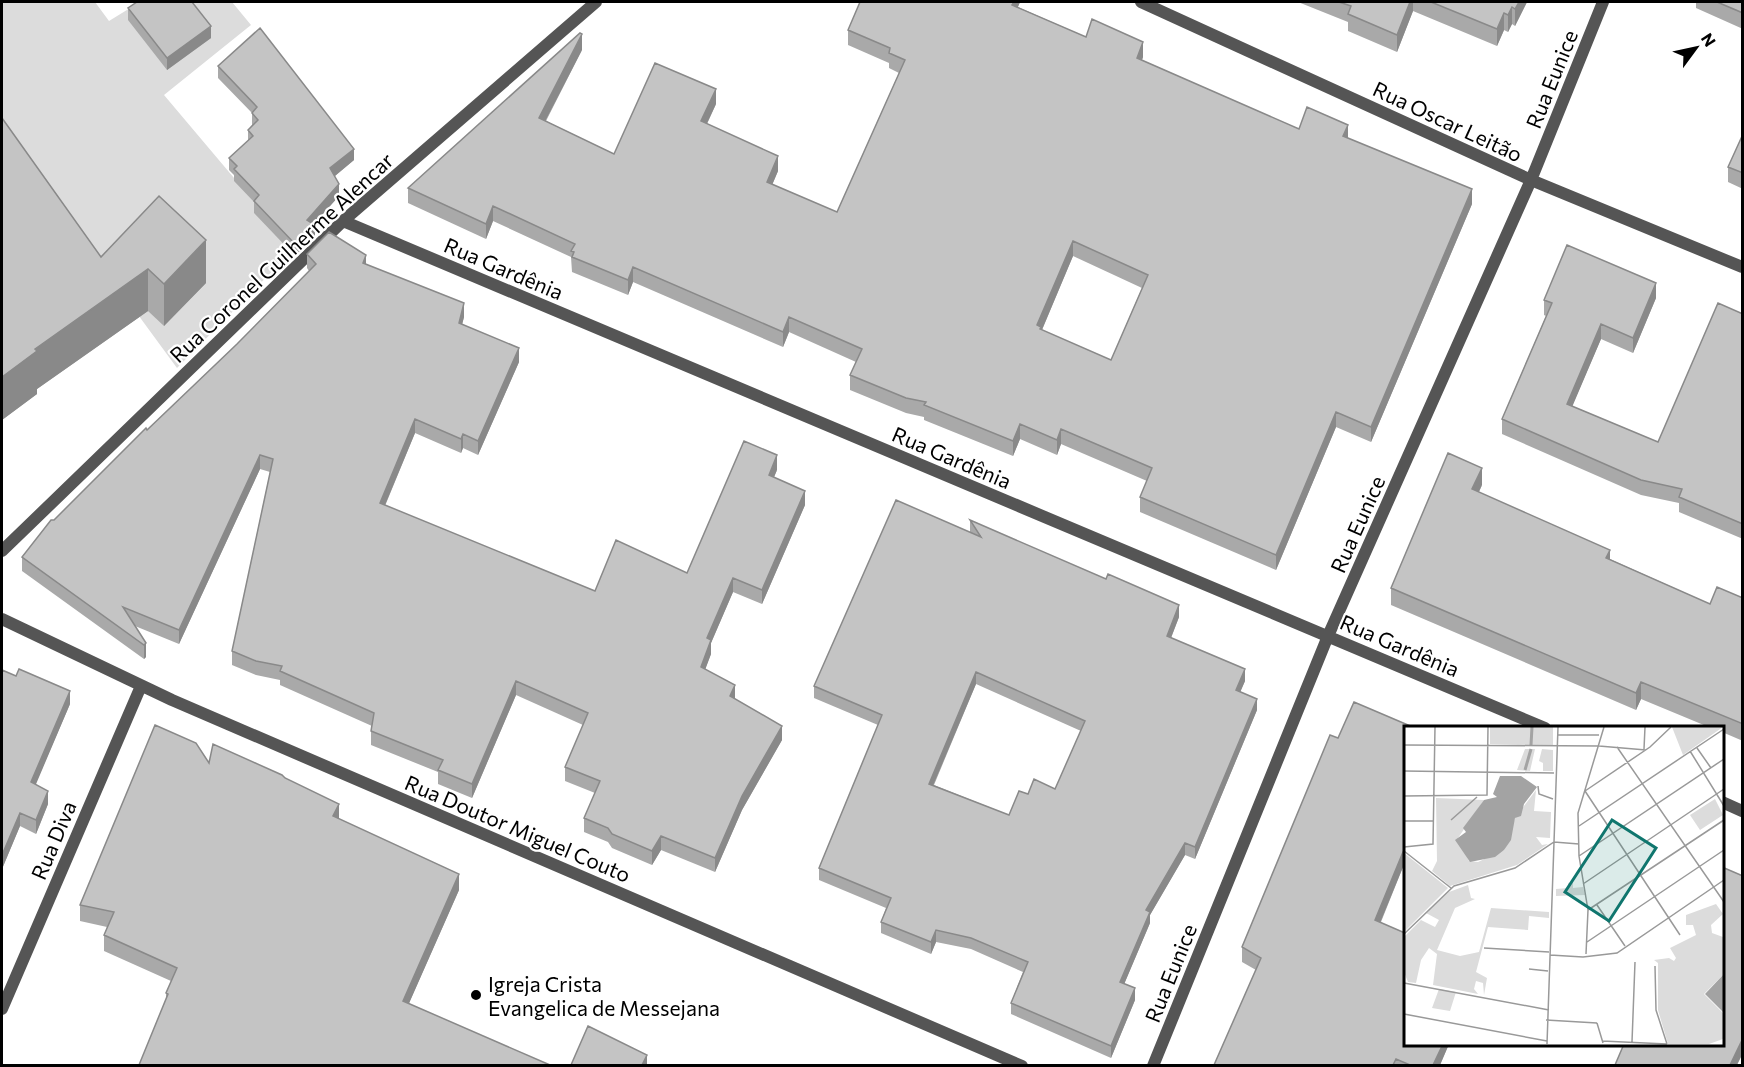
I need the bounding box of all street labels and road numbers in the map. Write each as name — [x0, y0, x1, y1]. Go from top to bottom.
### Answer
street label: Rua Eunice — [1520, 26, 1582, 132]
street label: Rua Oscar Leitão — [1369, 75, 1527, 167]
street label: Rua Coronel Guilherme Alencar — [164, 147, 398, 367]
street label: Rua Gardênia — [441, 232, 567, 304]
street label: Rua Gardênia — [889, 421, 1015, 493]
street label: Rua Eunice — [1324, 472, 1390, 576]
street label: Rua Gardênia — [1337, 609, 1463, 681]
street label: Rua Doutor Miguel Couto — [401, 769, 635, 887]
street label: Rua Diva — [25, 797, 81, 883]
street label: Rua Eunice — [1139, 920, 1201, 1026]

